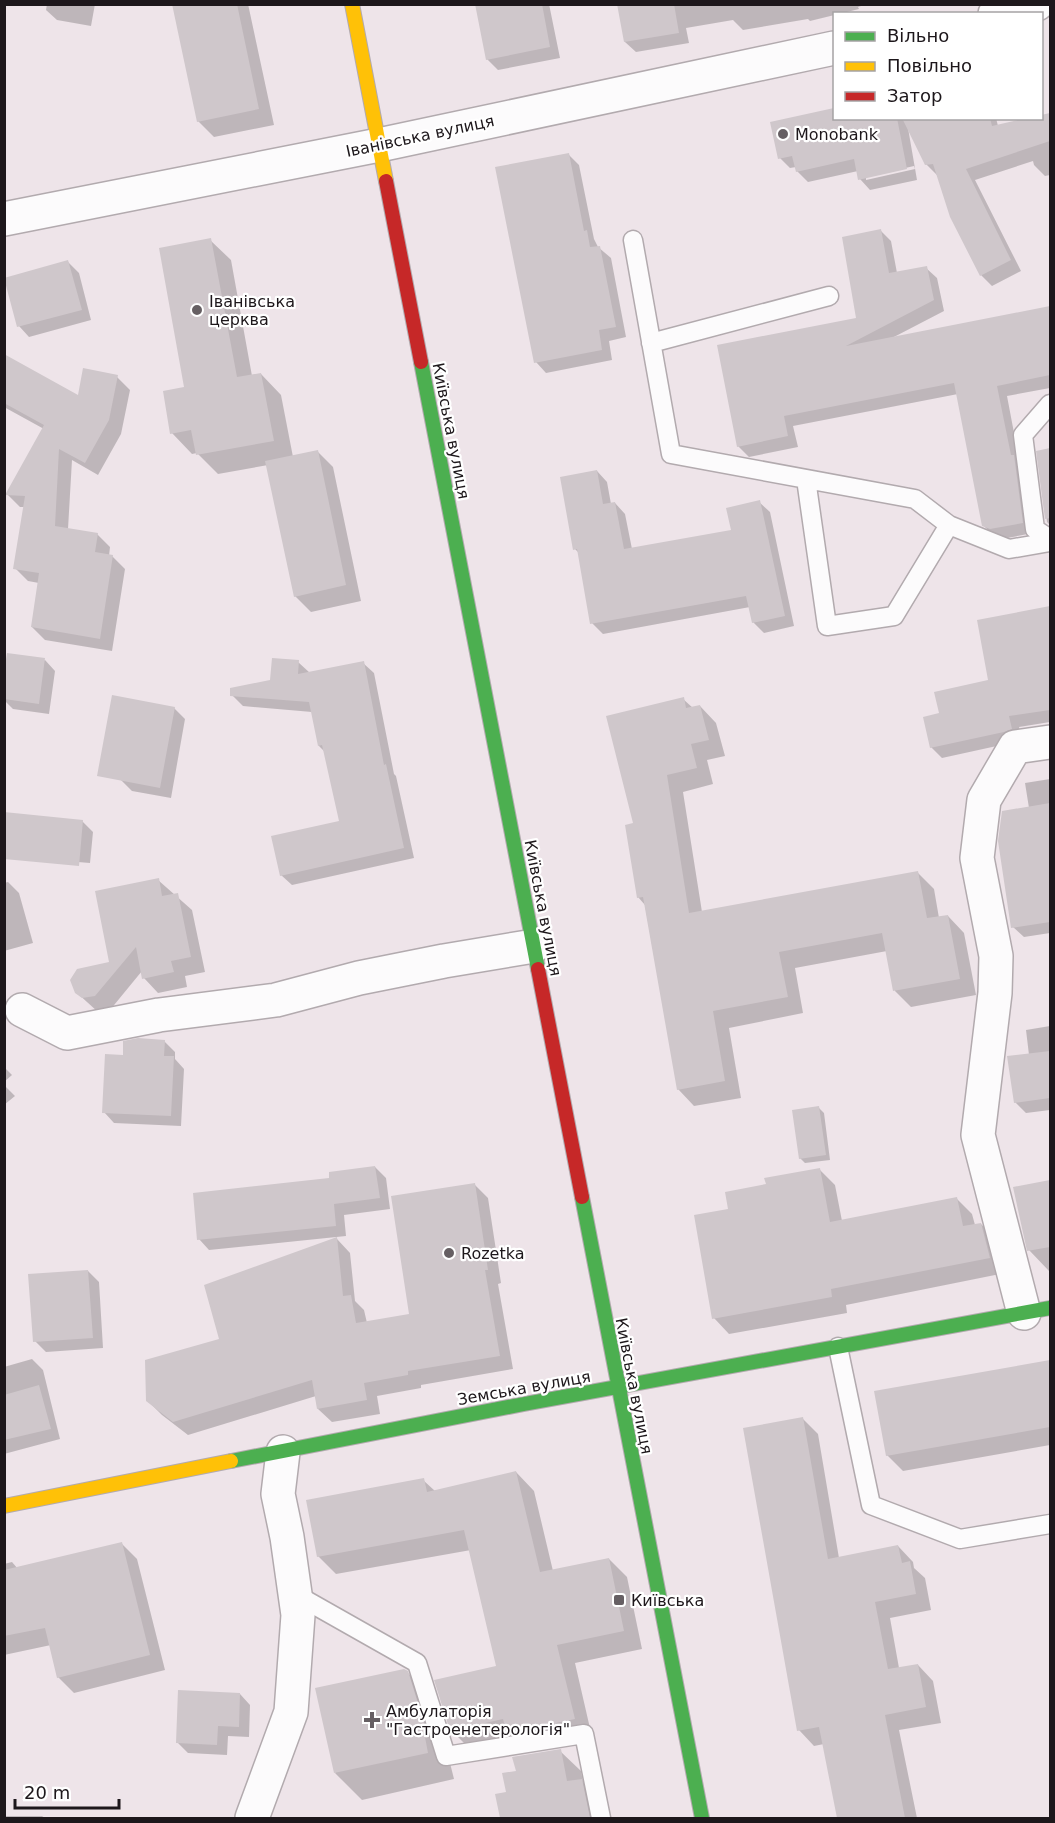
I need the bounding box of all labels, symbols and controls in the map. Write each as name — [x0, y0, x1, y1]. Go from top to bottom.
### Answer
legend — [833, 12, 1043, 120]
text: Вільно — [887, 25, 949, 46]
text: Повільно — [887, 55, 972, 76]
text: Затор — [887, 85, 943, 106]
street label: Іванівська вулиця — [344, 111, 496, 161]
place label: Monobank — [795, 125, 879, 144]
marker: Monobank — [776, 127, 790, 141]
place label: Іванівська церква — [209, 292, 295, 329]
marker: Іванівська церква — [190, 303, 204, 317]
street label: Київська вулиця — [428, 361, 474, 501]
street label: Київська вулиця — [520, 838, 566, 978]
place label: Rozetka — [461, 1244, 525, 1263]
marker: Rozetka — [442, 1246, 456, 1260]
street label: Київська вулиця — [611, 1316, 657, 1456]
street label: Земська вулиця — [456, 1367, 592, 1409]
place label: Київська — [631, 1591, 704, 1610]
marker: Київська — [612, 1593, 626, 1607]
place label: Амбулаторія "Гастроенетерологія" — [386, 1702, 570, 1739]
marker: Амбулаторія "Гастроенетерологія" — [363, 1711, 381, 1729]
scale bar — [15, 1772, 118, 1810]
text: 20 m — [24, 1782, 70, 1803]

